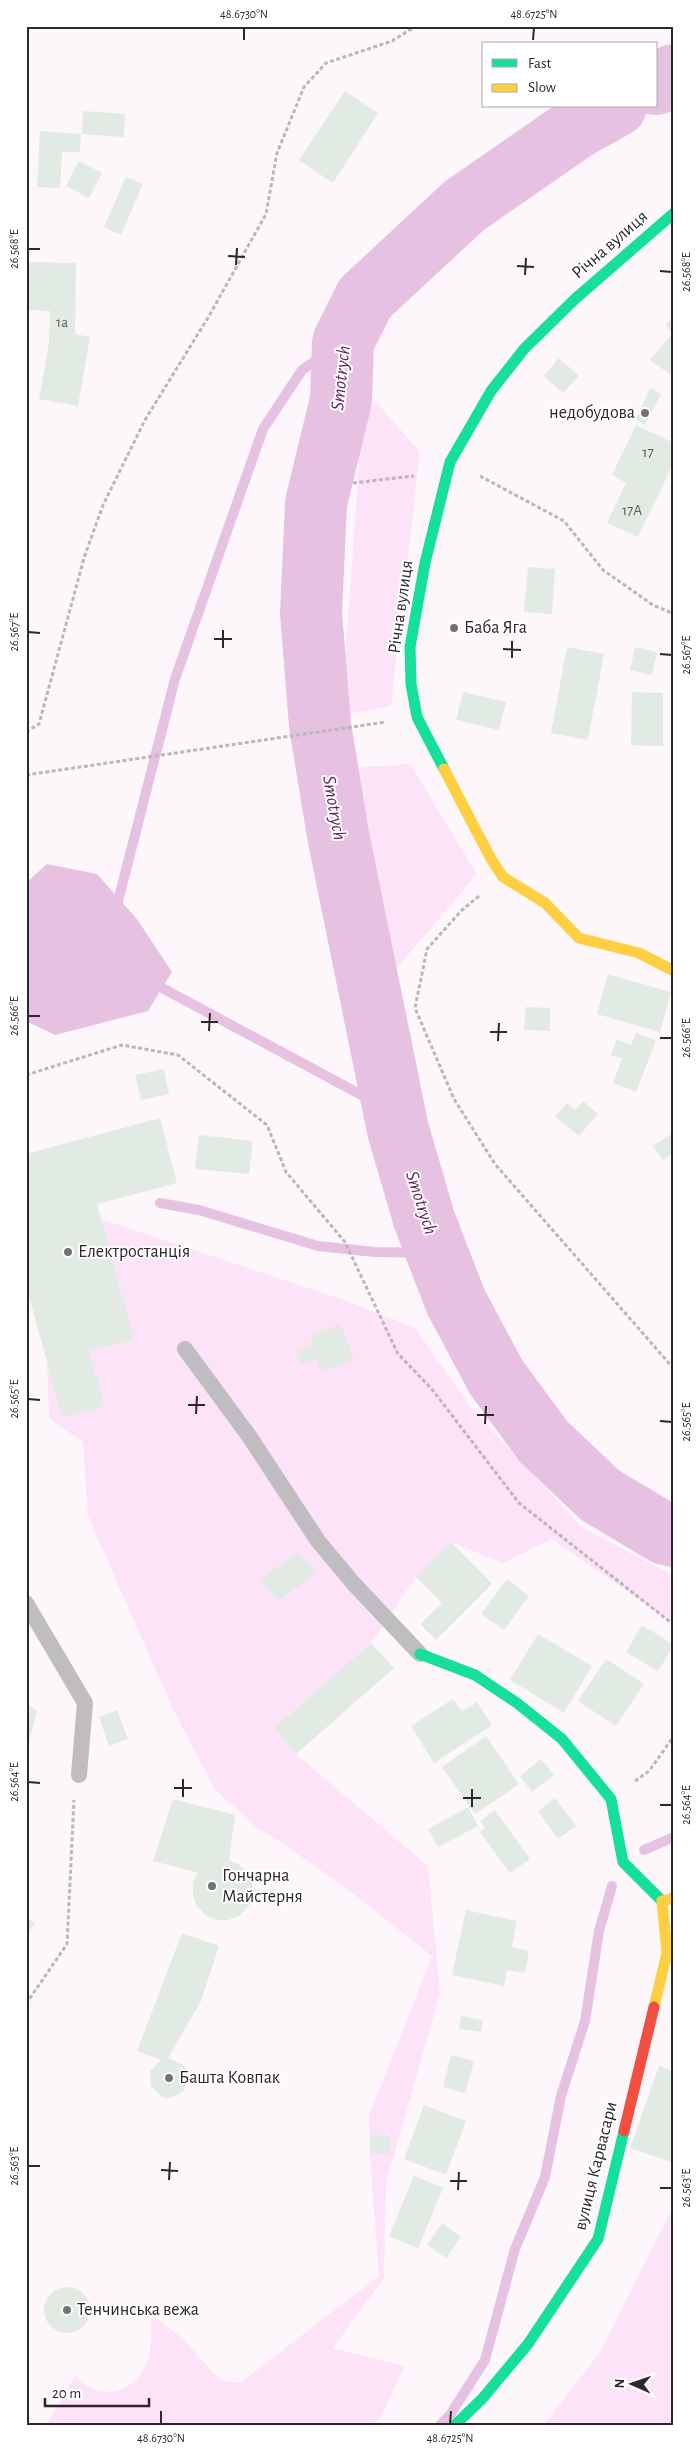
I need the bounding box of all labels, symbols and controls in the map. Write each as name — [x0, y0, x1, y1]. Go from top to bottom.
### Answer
text: 48.6730°N — [220, 8, 268, 20]
text: 48.6725°N — [510, 8, 558, 20]
legend — [482, 42, 658, 108]
text: Fast — [528, 56, 552, 71]
text: Slow — [528, 80, 556, 95]
street label: Річна вулиця — [569, 207, 651, 283]
text: 26.568°E — [8, 229, 20, 269]
text: 26.568°E — [680, 252, 692, 292]
house number: 1а — [56, 315, 68, 330]
water label: Smotrych — [328, 344, 354, 412]
place label: недобудова — [549, 403, 635, 422]
marker: недобудова — [639, 407, 651, 419]
house number: 17 — [642, 445, 654, 460]
house number: 17А — [622, 503, 642, 518]
street label: Річна вулиця — [386, 559, 416, 655]
text: 26.567°E — [8, 612, 20, 651]
place label: Баба Яга — [464, 618, 527, 637]
marker: Баба Яга — [448, 622, 460, 634]
text: 26.567°E — [680, 635, 692, 674]
water label: Smotrych — [319, 774, 349, 842]
text: 26.566°E — [8, 996, 20, 1036]
text: 26.566°E — [680, 1018, 692, 1058]
water label: Smotrych — [402, 1169, 440, 1237]
place label: Електростанція — [78, 1243, 190, 1261]
marker: Електростанція — [62, 1246, 74, 1258]
text: 26.565°E — [8, 1379, 20, 1418]
text: 26.565°E — [680, 1402, 692, 1441]
text: 26.564°E — [8, 1762, 20, 1802]
text: 26.564°E — [680, 1785, 692, 1825]
place label: Гончарна Майстерня — [222, 1867, 303, 1906]
marker: Гончарна Майстерня — [206, 1880, 218, 1892]
place label: Башта Ковпак — [179, 2069, 281, 2087]
marker: Башта Ковпак — [163, 2072, 175, 2084]
street label: вулиця Карвасари — [571, 2100, 621, 2232]
text: 26.563°E — [8, 2146, 20, 2185]
text: 26.563°E — [680, 2168, 692, 2207]
place label: Тенчинська вежа — [77, 2301, 199, 2319]
marker: Тенчинська вежа — [61, 2304, 73, 2316]
north arrow — [608, 2358, 658, 2408]
scale bar — [45, 2376, 149, 2408]
text: N — [613, 2378, 627, 2389]
text: 20 m — [52, 2386, 81, 2401]
text: 48.6730°N — [137, 2432, 185, 2444]
text: 48.6725°N — [426, 2432, 474, 2444]

